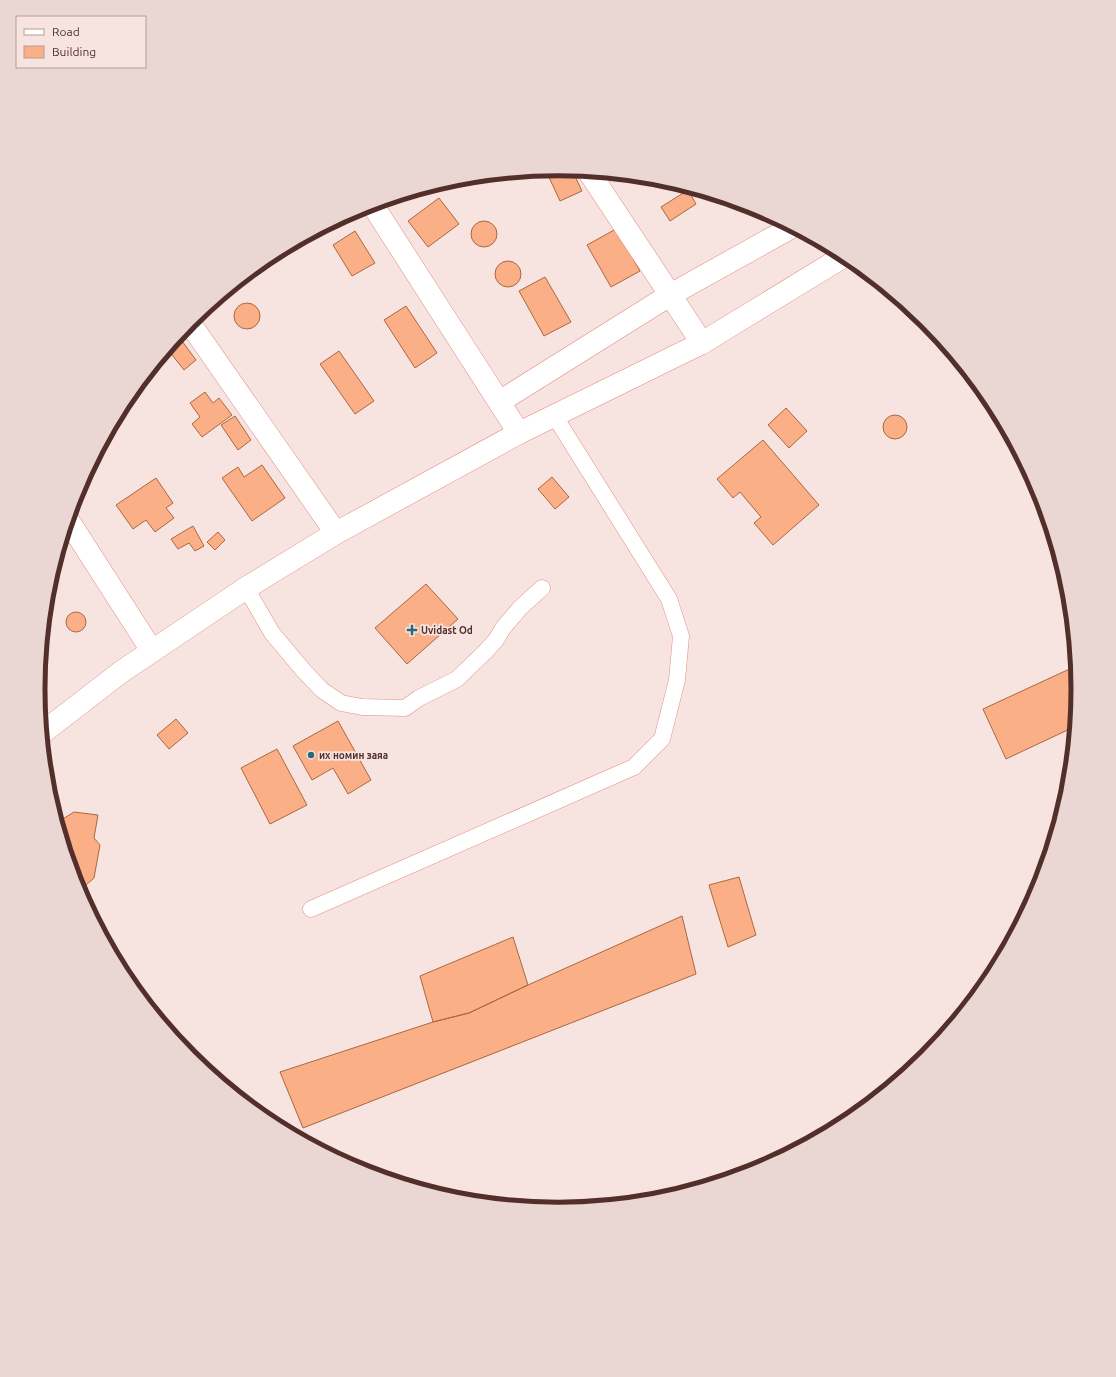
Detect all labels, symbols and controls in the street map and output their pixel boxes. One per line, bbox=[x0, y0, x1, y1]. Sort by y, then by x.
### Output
legend bbox=[16, 16, 146, 68]
text: Road bbox=[52, 25, 80, 38]
text: Building bbox=[52, 45, 96, 58]
marker: Uvidast Od bbox=[406, 624, 418, 636]
place label: Uvidast Od bbox=[421, 625, 473, 636]
marker: их номин заяа bbox=[306, 750, 316, 760]
place label: их номин заяа bbox=[319, 750, 388, 761]

